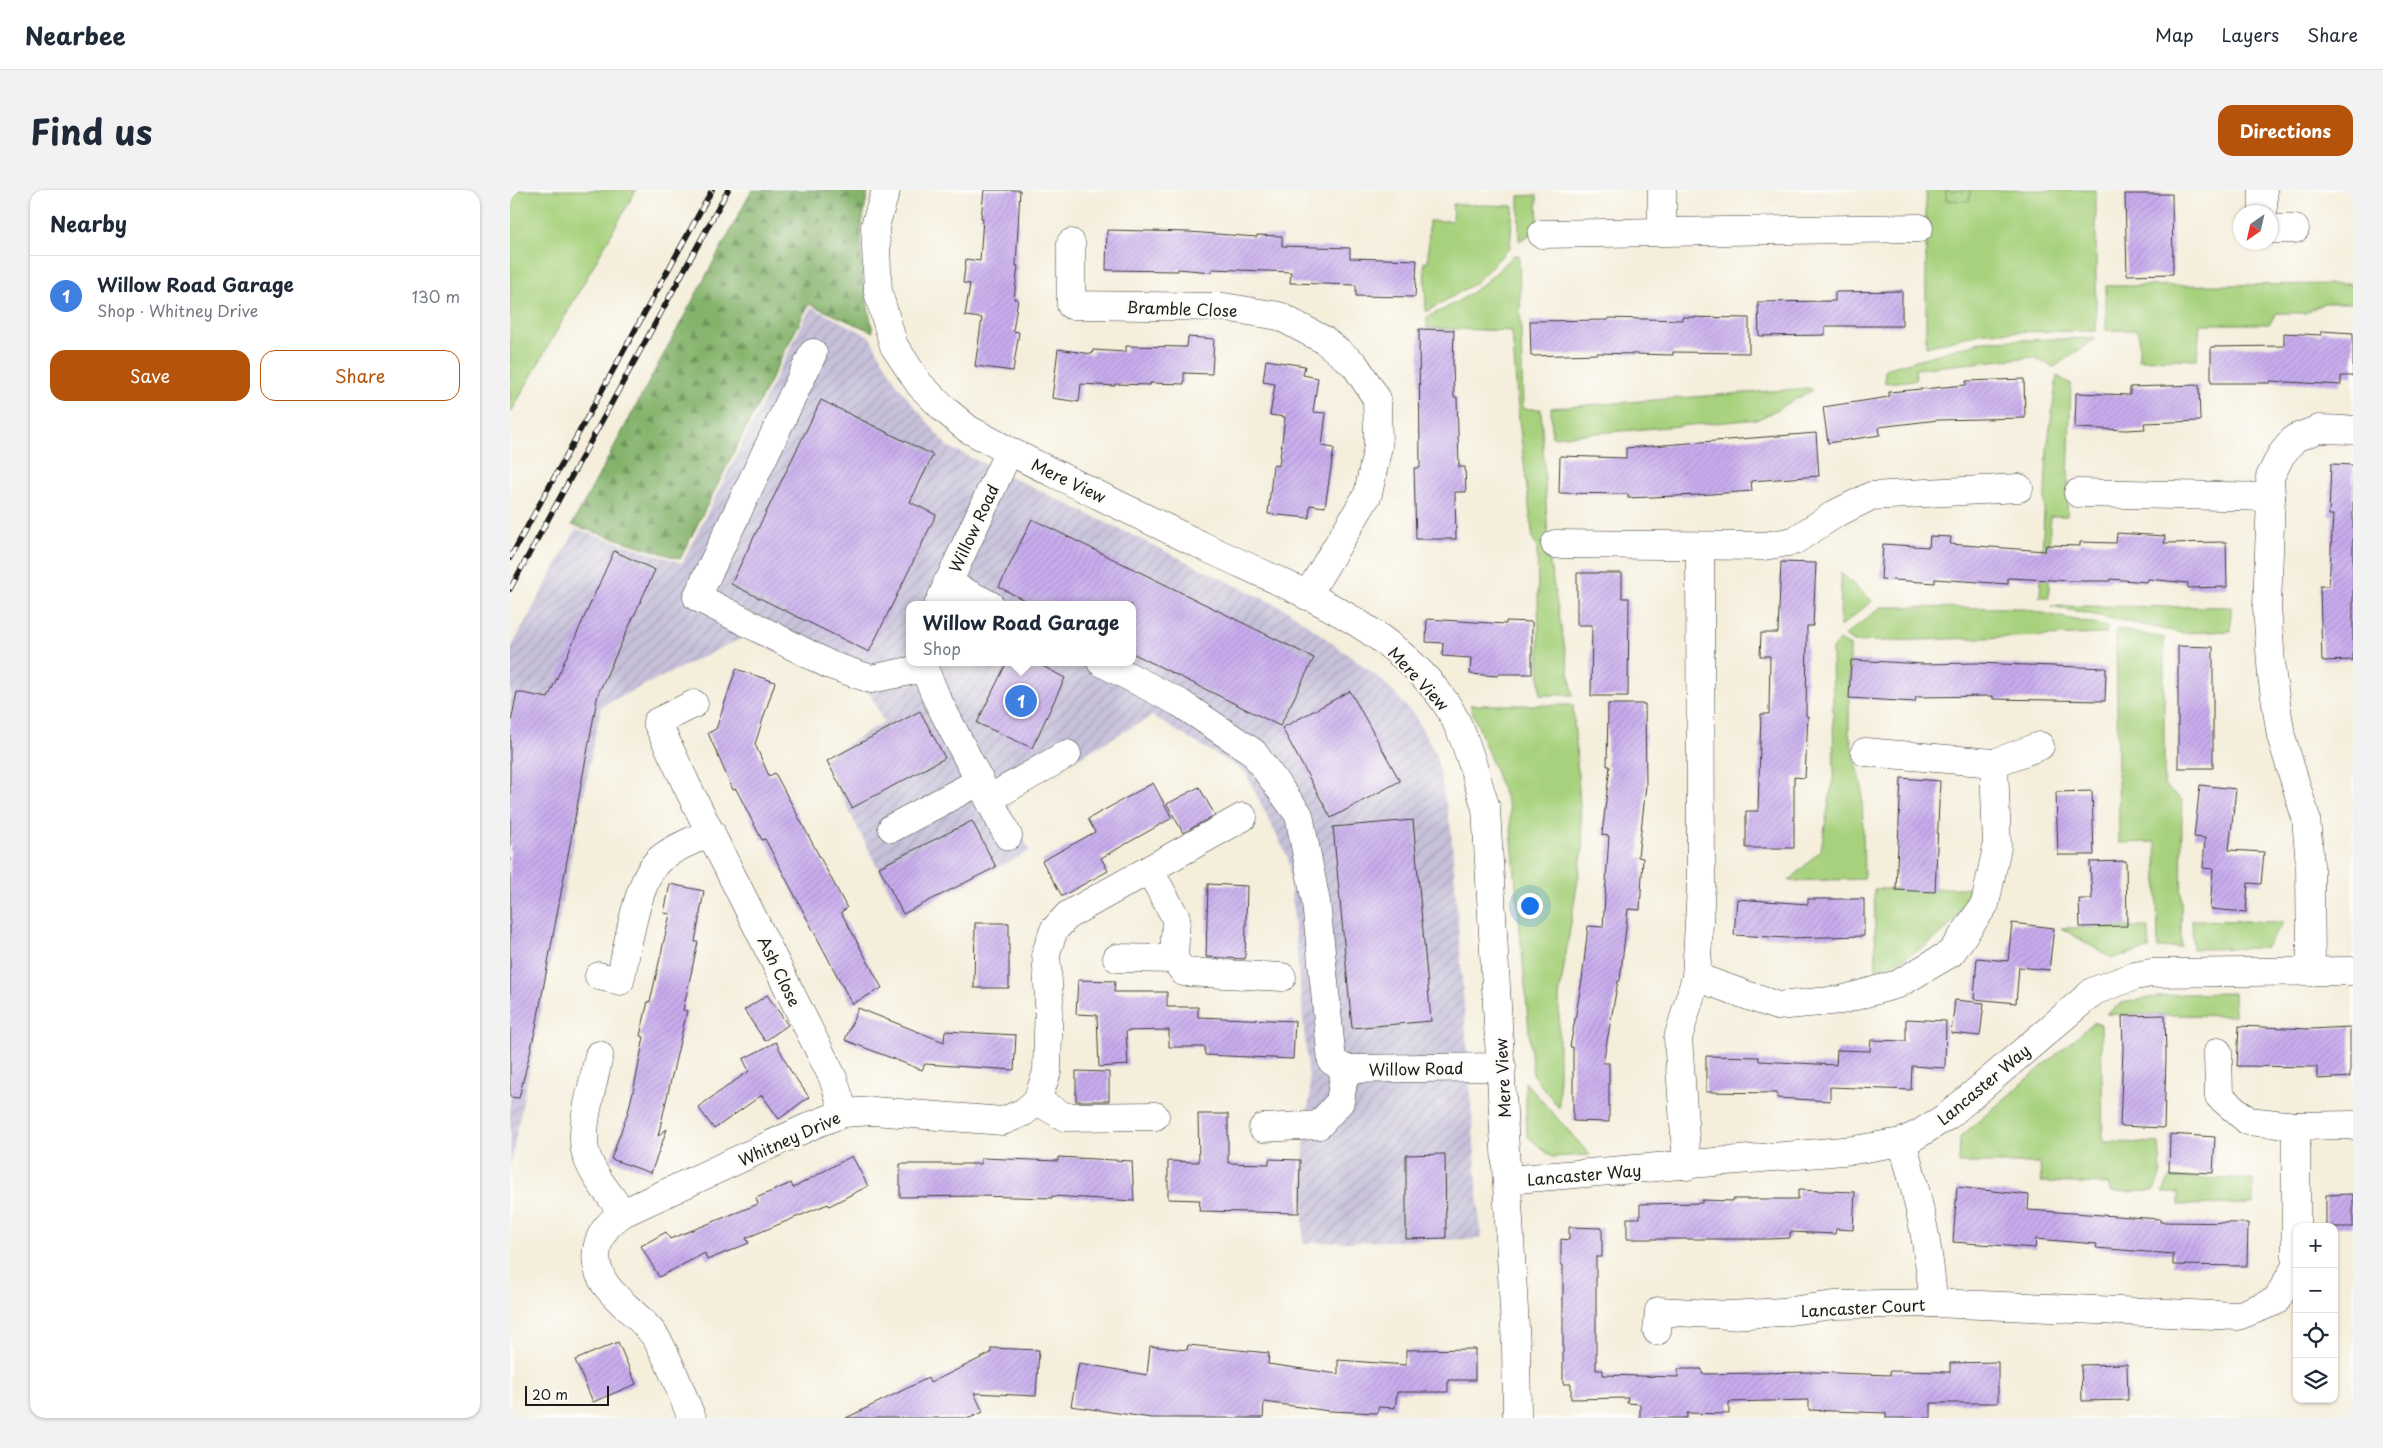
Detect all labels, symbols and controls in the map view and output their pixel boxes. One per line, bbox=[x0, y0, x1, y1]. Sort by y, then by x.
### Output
text: Nearbee bbox=[25, 17, 126, 53]
text: Map bbox=[2155, 21, 2194, 48]
text: Layers bbox=[2222, 21, 2279, 48]
text: Share bbox=[2307, 21, 2358, 48]
text: Find us bbox=[30, 104, 152, 157]
button: Directions bbox=[2218, 105, 2353, 156]
north arrow bbox=[2233, 205, 2278, 250]
text: Nearby bbox=[50, 207, 127, 239]
text: Willow Road Garage bbox=[97, 270, 294, 298]
text: 1 bbox=[62, 284, 70, 308]
text: 130 m bbox=[412, 284, 460, 308]
street label: Bramble Close bbox=[1126, 294, 1238, 322]
text: Shop · Whitney Drive bbox=[97, 298, 258, 322]
button: Save bbox=[50, 350, 250, 401]
button: Share bbox=[260, 350, 460, 401]
street label: Mere View bbox=[1028, 452, 1111, 509]
street label: Willow Road bbox=[942, 480, 1004, 576]
popup bbox=[906, 601, 1136, 666]
text: Willow Road Garage bbox=[923, 608, 1119, 636]
text: Shop bbox=[923, 636, 961, 660]
street label: Mere View bbox=[1383, 641, 1455, 716]
pin: 1 bbox=[1005, 682, 1037, 720]
your location bbox=[1517, 893, 1543, 919]
street label: Ash Close bbox=[753, 932, 807, 1010]
street label: Mere View bbox=[1488, 1037, 1516, 1118]
street label: Lancaster Way bbox=[1931, 1038, 2035, 1130]
street label: Willow Road bbox=[1368, 1055, 1464, 1081]
street label: Whitney Drive bbox=[734, 1105, 844, 1171]
street label: Lancaster Way bbox=[1526, 1157, 1642, 1191]
map controls bbox=[2293, 1223, 2338, 1403]
button: + bbox=[2293, 1223, 2338, 1268]
button: − bbox=[2293, 1268, 2338, 1313]
street label: Lancaster Court bbox=[1800, 1292, 1926, 1322]
button: locate bbox=[2293, 1313, 2338, 1358]
button: layers bbox=[2293, 1358, 2338, 1403]
scale bar bbox=[525, 1383, 609, 1406]
text: 20 m bbox=[532, 1384, 568, 1405]

